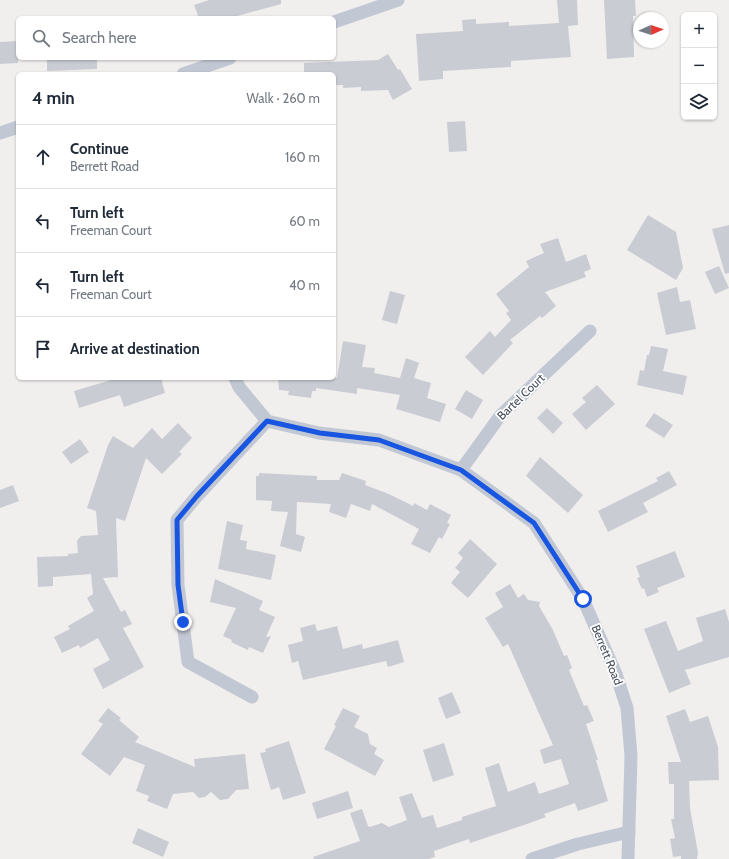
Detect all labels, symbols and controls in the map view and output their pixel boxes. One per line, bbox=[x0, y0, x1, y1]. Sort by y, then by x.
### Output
north arrow bbox=[633, 12, 669, 48]
map controls bbox=[681, 12, 717, 120]
button: + bbox=[681, 12, 717, 48]
search box bbox=[16, 16, 336, 60]
icon: search bbox=[30, 27, 52, 49]
text: Search here bbox=[62, 29, 137, 47]
button: − bbox=[681, 48, 717, 84]
button: layers bbox=[681, 84, 717, 120]
text: 4 min bbox=[32, 88, 75, 108]
text: Walk · 260 m bbox=[247, 90, 320, 106]
text: Continue bbox=[70, 140, 129, 158]
icon: ahead bbox=[32, 146, 54, 168]
text: 160 m bbox=[285, 149, 320, 165]
text: Berrett Road bbox=[70, 158, 139, 174]
text: Turn left bbox=[70, 204, 124, 222]
icon: left bbox=[32, 210, 54, 232]
text: 60 m bbox=[289, 213, 320, 229]
text: Freeman Court bbox=[70, 222, 152, 238]
text: Turn left bbox=[70, 268, 124, 286]
icon: left bbox=[32, 274, 54, 296]
text: 40 m bbox=[289, 277, 320, 293]
text: Freeman Court bbox=[70, 286, 152, 302]
icon: arrive bbox=[32, 338, 54, 360]
text: Arrive at destination bbox=[70, 340, 200, 358]
street label: Bartel Court bbox=[494, 370, 548, 423]
route start bbox=[574, 590, 592, 608]
route end bbox=[174, 613, 192, 631]
street label: Berrett Road bbox=[589, 622, 626, 687]

